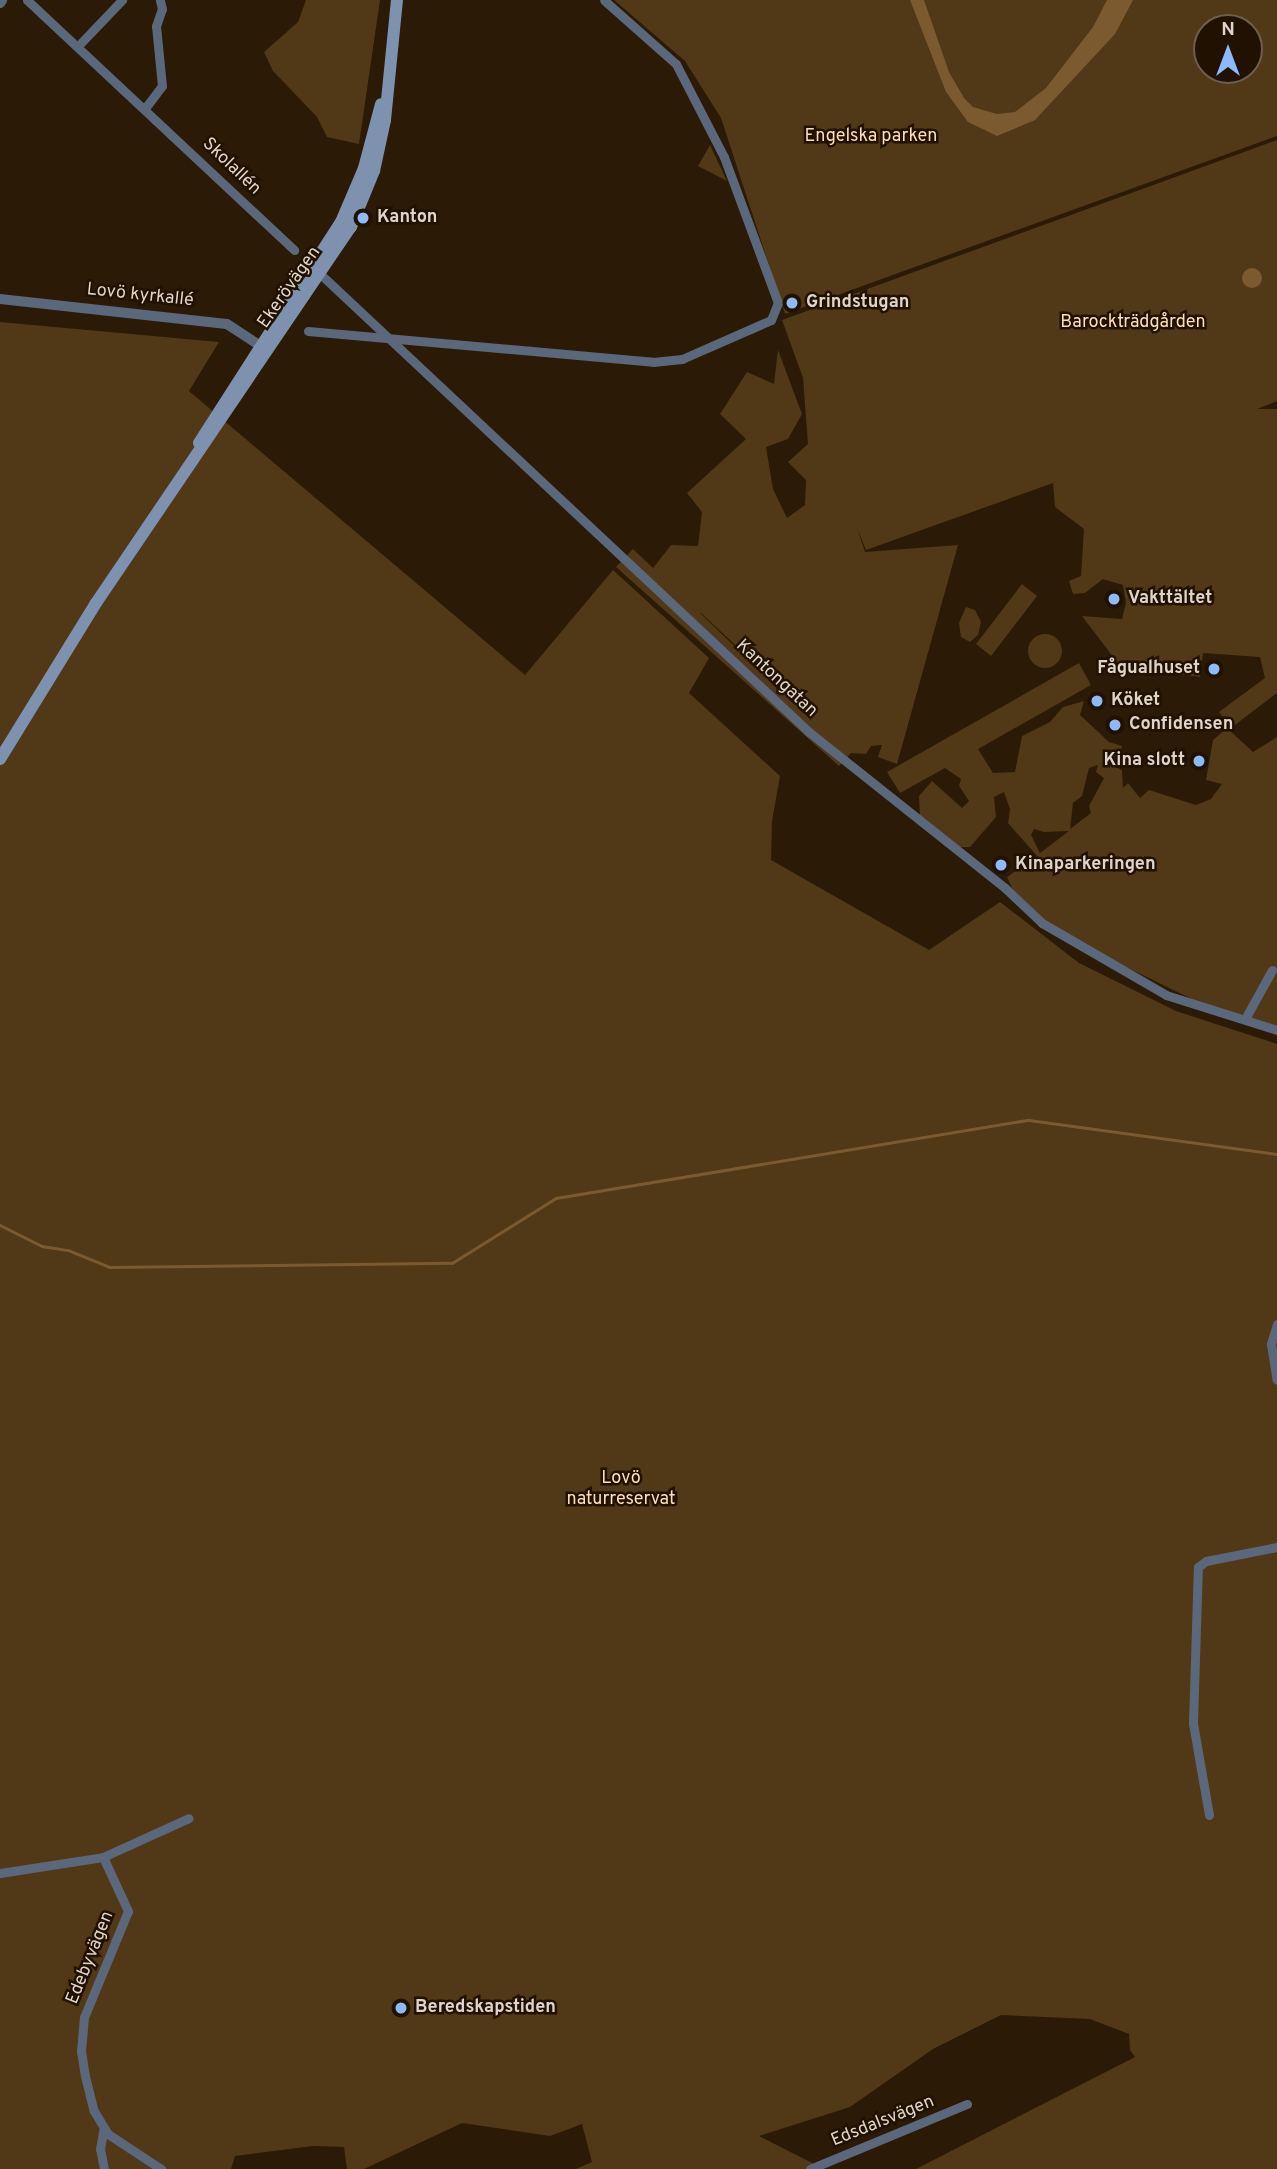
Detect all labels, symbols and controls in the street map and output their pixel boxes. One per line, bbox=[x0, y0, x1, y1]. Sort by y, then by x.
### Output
north arrow bbox=[1193, 14, 1263, 84]
text: N bbox=[1221, 18, 1235, 42]
park label: Engelska parken bbox=[805, 126, 937, 148]
street label: Skolallén bbox=[197, 134, 265, 200]
place label: Kanton bbox=[377, 207, 437, 229]
marker: Kanton bbox=[355, 210, 371, 226]
street label: Ekerövägen bbox=[254, 243, 326, 333]
street label: Lovö kyrkallé bbox=[85, 280, 195, 312]
place label: Grindstugan bbox=[806, 292, 909, 314]
marker: Grindstugan bbox=[784, 295, 800, 311]
park label: Barockträdgården bbox=[1060, 312, 1206, 334]
place label: Vakttältet bbox=[1128, 588, 1212, 610]
marker: Vakttältet bbox=[1106, 591, 1122, 607]
street label: Kantongatan bbox=[731, 636, 821, 722]
place label: Fågualhuset bbox=[1097, 658, 1200, 680]
marker: Fågualhuset bbox=[1206, 661, 1222, 677]
place label: Köket bbox=[1111, 690, 1160, 712]
marker: Köket bbox=[1089, 693, 1105, 709]
place label: Confidensen bbox=[1129, 714, 1233, 736]
marker: Confidensen bbox=[1107, 717, 1123, 733]
place label: Kina slott bbox=[1104, 750, 1185, 772]
marker: Kina slott bbox=[1191, 753, 1207, 769]
place label: Kinaparkeringen bbox=[1015, 854, 1156, 876]
marker: Kinaparkeringen bbox=[993, 857, 1009, 873]
park label: Lovö naturreservat bbox=[566, 1469, 676, 1512]
street label: Edebyvägen bbox=[63, 1908, 119, 2008]
place label: Beredskapstiden bbox=[415, 1997, 556, 2019]
marker: Beredskapstiden bbox=[393, 2000, 409, 2016]
street label: Edsdalsvägen bbox=[828, 2092, 938, 2152]

